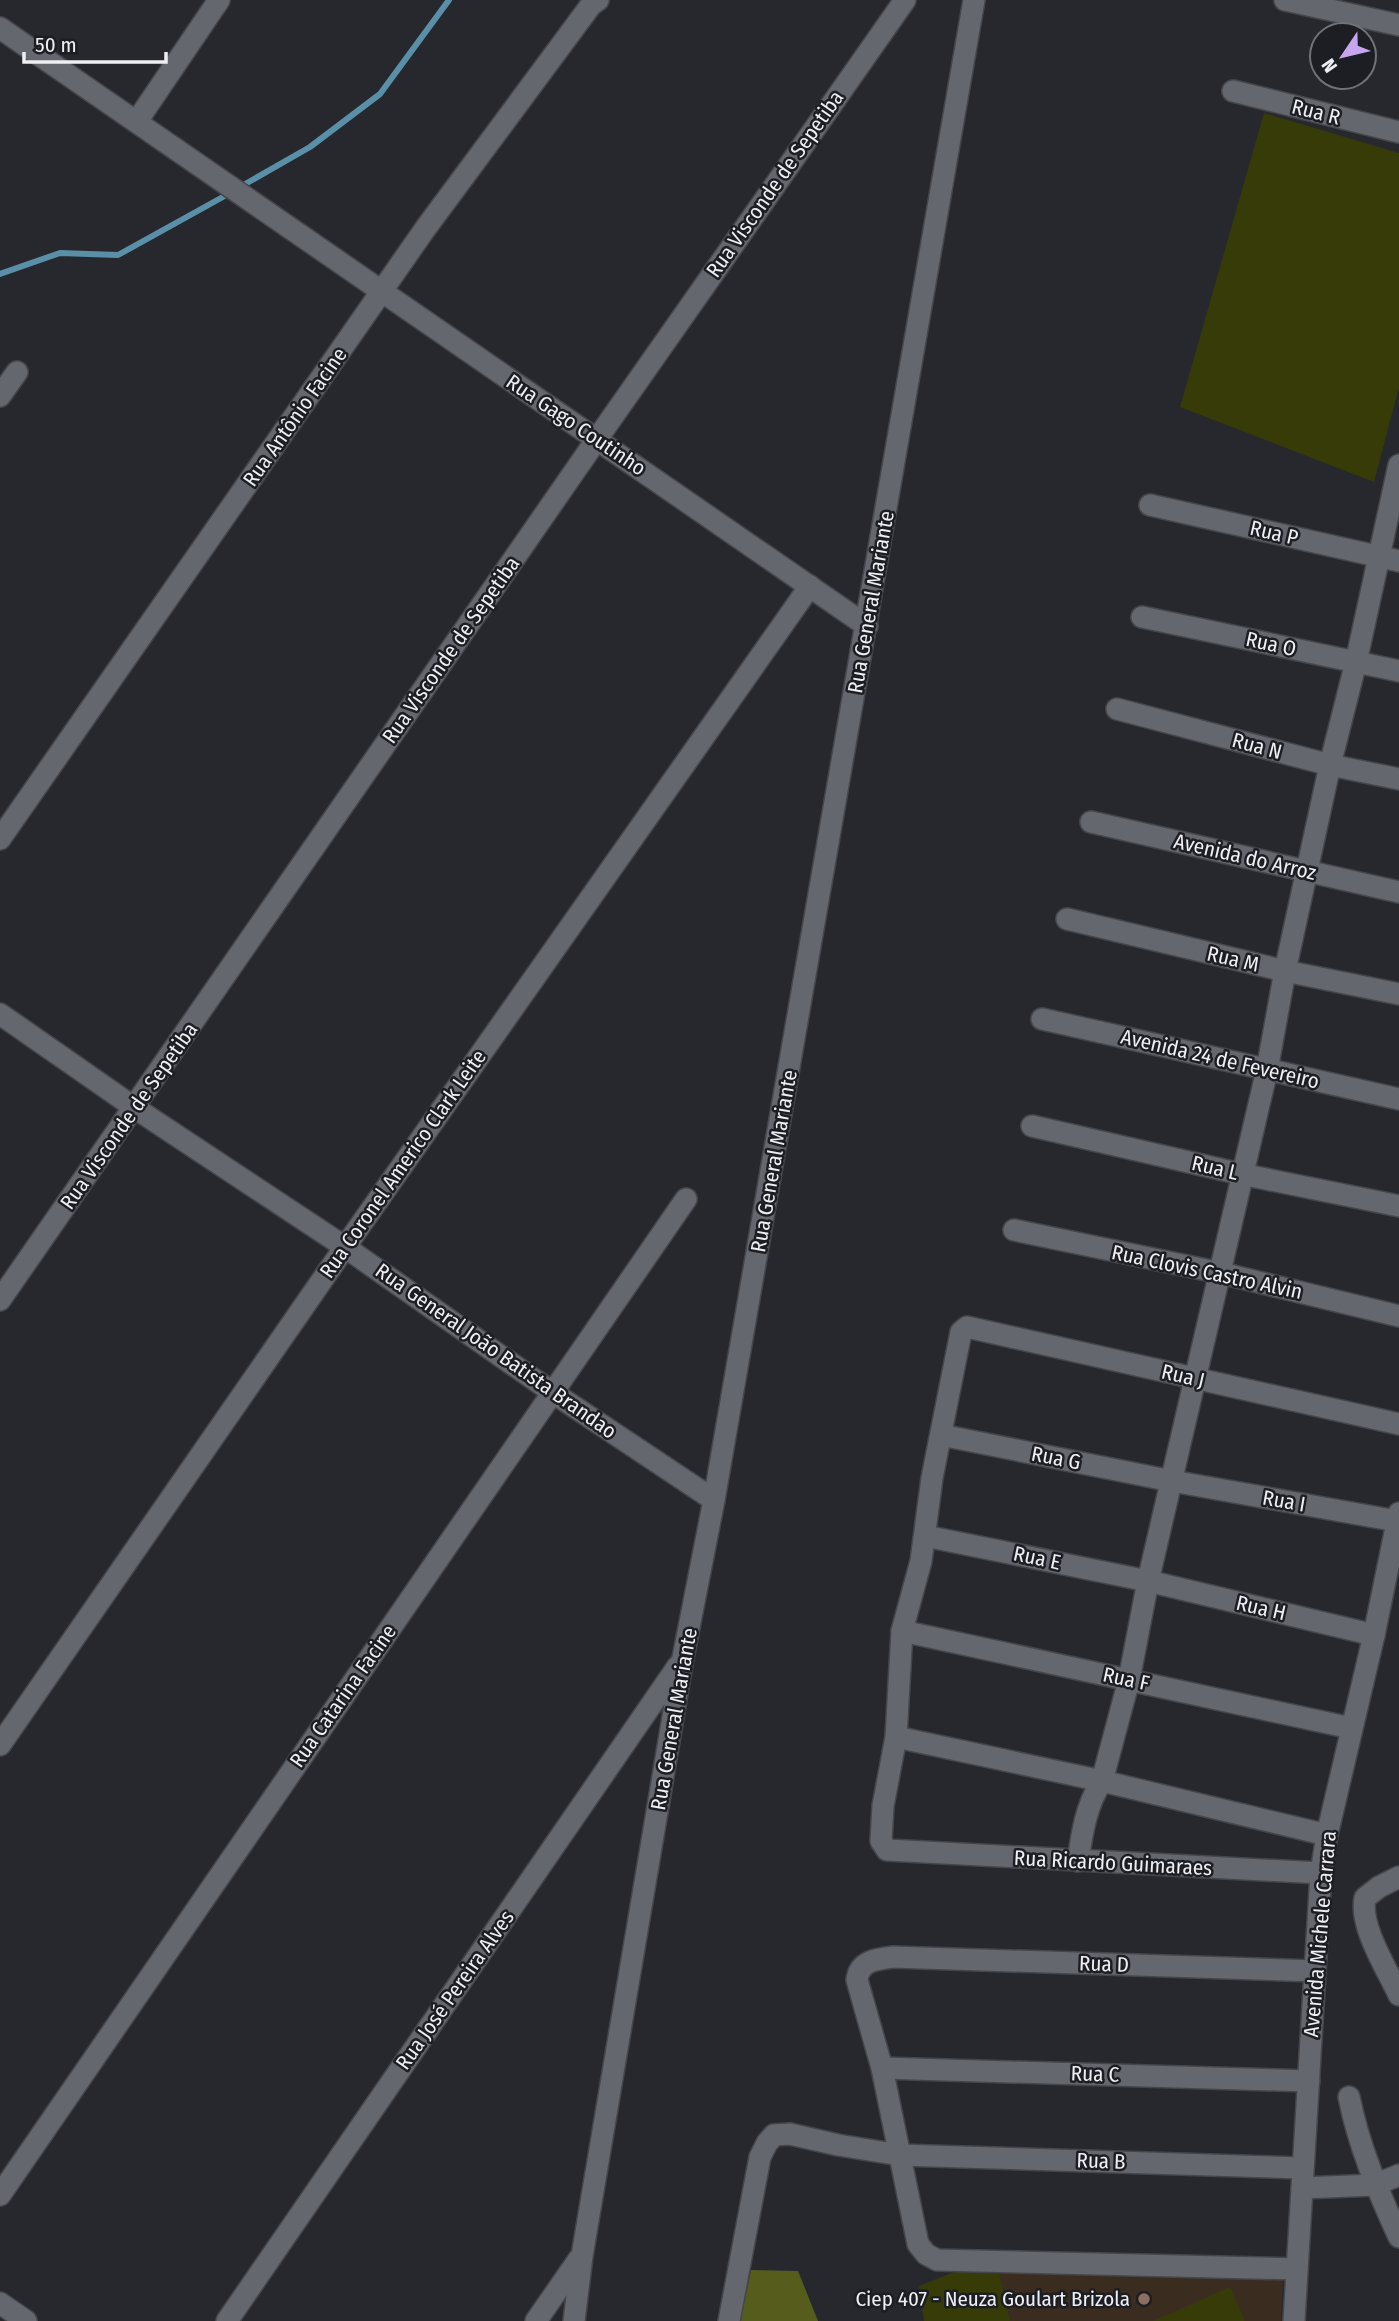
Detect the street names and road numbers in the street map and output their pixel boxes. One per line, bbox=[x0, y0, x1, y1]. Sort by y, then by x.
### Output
street label: Rua Visconde de Sepetiba bbox=[701, 86, 849, 282]
street label: Rua R bbox=[1289, 93, 1343, 131]
street label: Rua Antônio Facine bbox=[237, 343, 353, 491]
street label: Rua Gago Coutinho bbox=[501, 369, 651, 481]
street label: Rua General Mariante bbox=[842, 509, 900, 695]
street label: Rua P bbox=[1247, 515, 1301, 551]
street label: Rua Visconde de Sepetiba bbox=[377, 552, 525, 748]
street label: Rua O bbox=[1243, 626, 1299, 662]
street label: Rua N bbox=[1229, 727, 1285, 765]
street label: Avenida do Arroz bbox=[1171, 828, 1319, 886]
street label: Rua M bbox=[1204, 940, 1262, 978]
street label: Rua Visconde de Sepetiba bbox=[55, 1018, 203, 1214]
street label: Avenida 24 de Fevereiro bbox=[1118, 1024, 1322, 1094]
street label: Rua Coronel Americo Clark Leite bbox=[314, 1045, 492, 1283]
street label: Rua General Mariante bbox=[745, 1068, 803, 1254]
street label: Rua L bbox=[1189, 1150, 1241, 1186]
street label: Rua Clovis Castro Alvin bbox=[1109, 1239, 1305, 1305]
street label: Rua General João Batista Brandao bbox=[370, 1258, 622, 1444]
street label: Rua J bbox=[1159, 1358, 1207, 1394]
street label: Rua G bbox=[1029, 1440, 1083, 1476]
street label: Rua I bbox=[1260, 1484, 1308, 1518]
street label: Rua E bbox=[1011, 1540, 1063, 1576]
street label: Rua H bbox=[1234, 1590, 1288, 1626]
street label: Rua Catarina Facine bbox=[284, 1620, 402, 1772]
street label: Rua General Mariante bbox=[645, 1626, 703, 1812]
street label: Rua F bbox=[1100, 1661, 1152, 1697]
street label: Avenida Michele Carrara bbox=[1298, 1830, 1342, 2038]
street label: Rua Ricardo Guimaraes bbox=[1013, 1845, 1213, 1881]
street label: Rua José Pereira Alves bbox=[390, 1905, 520, 2075]
street label: Rua D bbox=[1079, 1950, 1129, 1978]
street label: Rua C bbox=[1070, 2060, 1120, 2088]
street label: Rua B bbox=[1076, 2147, 1126, 2175]

